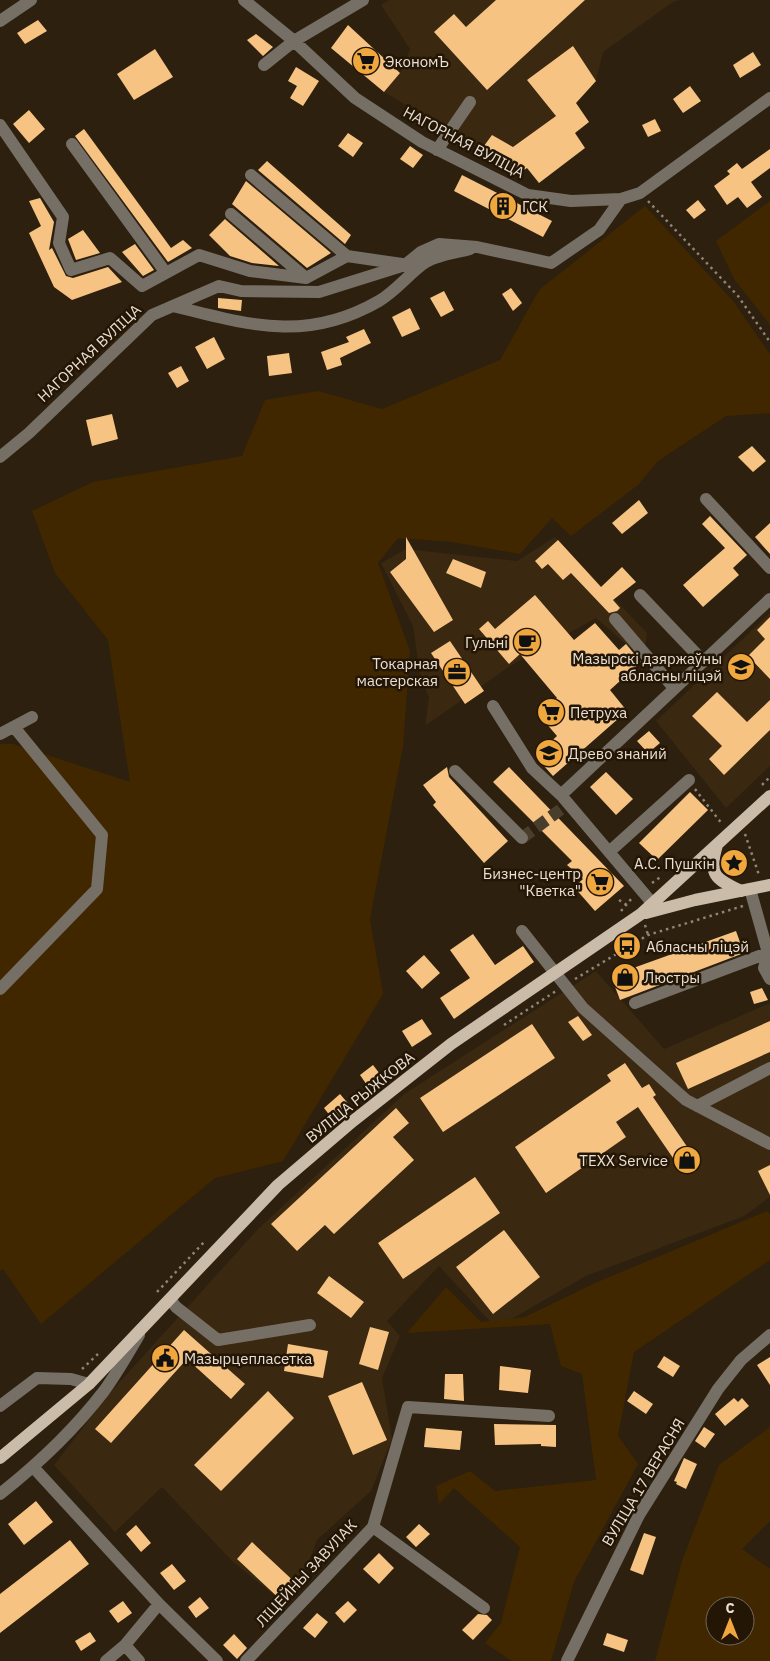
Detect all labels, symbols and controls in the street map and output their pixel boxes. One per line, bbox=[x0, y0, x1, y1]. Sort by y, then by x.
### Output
supermarket icon: ЭкономЪ bbox=[351, 46, 381, 76]
place label: ЭкономЪ bbox=[385, 52, 449, 71]
street label: НАГОРНАЯ ВУЛІЦА bbox=[400, 102, 528, 182]
building icon: ГСК bbox=[488, 191, 518, 221]
place label: ГСК bbox=[522, 197, 548, 216]
street label: НАГОРНАЯ ВУЛІЦА bbox=[33, 300, 145, 406]
cafe icon: Гульнi bbox=[512, 627, 542, 657]
place label: Гульнi bbox=[465, 633, 508, 652]
place label: Мазырскі дзяржаўны абласны ліцэй bbox=[572, 649, 722, 685]
school or university icon: Мазырскі дзяржаўны абласны ліцэй bbox=[726, 652, 756, 682]
place label: Токарная мастерская bbox=[356, 654, 438, 690]
office icon: Токарная мастерская bbox=[442, 657, 472, 687]
supermarket icon: Петруха bbox=[536, 697, 566, 727]
place label: Петруха bbox=[570, 703, 627, 722]
school or university icon: Древо знаний bbox=[534, 738, 564, 768]
place label: Древо знаний bbox=[568, 744, 667, 763]
place icon: А.С. Пушкін bbox=[719, 848, 749, 878]
place label: А.С. Пушкін bbox=[634, 854, 715, 873]
place label: Бизнес-центр "Кветка" bbox=[483, 864, 581, 900]
supermarket icon: Бизнес-центр "Кветка" bbox=[585, 867, 615, 897]
bus stop icon: Абласны ліцэй bbox=[612, 931, 642, 961]
place label: Абласны ліцэй bbox=[646, 937, 749, 956]
shop icon: Люстры bbox=[610, 962, 640, 992]
place label: Люстры bbox=[644, 968, 700, 987]
street label: ВУЛІЦА РЫЖКОВА bbox=[302, 1047, 418, 1147]
shop icon: TEXX Service bbox=[672, 1145, 702, 1175]
place label: TEXX Service bbox=[579, 1151, 668, 1170]
public building icon: Мазырцепласетка bbox=[150, 1343, 180, 1373]
place label: Мазырцепласетка bbox=[184, 1349, 312, 1368]
street label: ВУЛІЦА 17 ВЕРАСНЯ bbox=[597, 1415, 689, 1549]
street label: ЛІЦЕЙНЫ ЗАВУЛАК bbox=[251, 1515, 361, 1631]
north arrow bbox=[705, 1596, 755, 1646]
text: С bbox=[725, 1599, 735, 1617]

